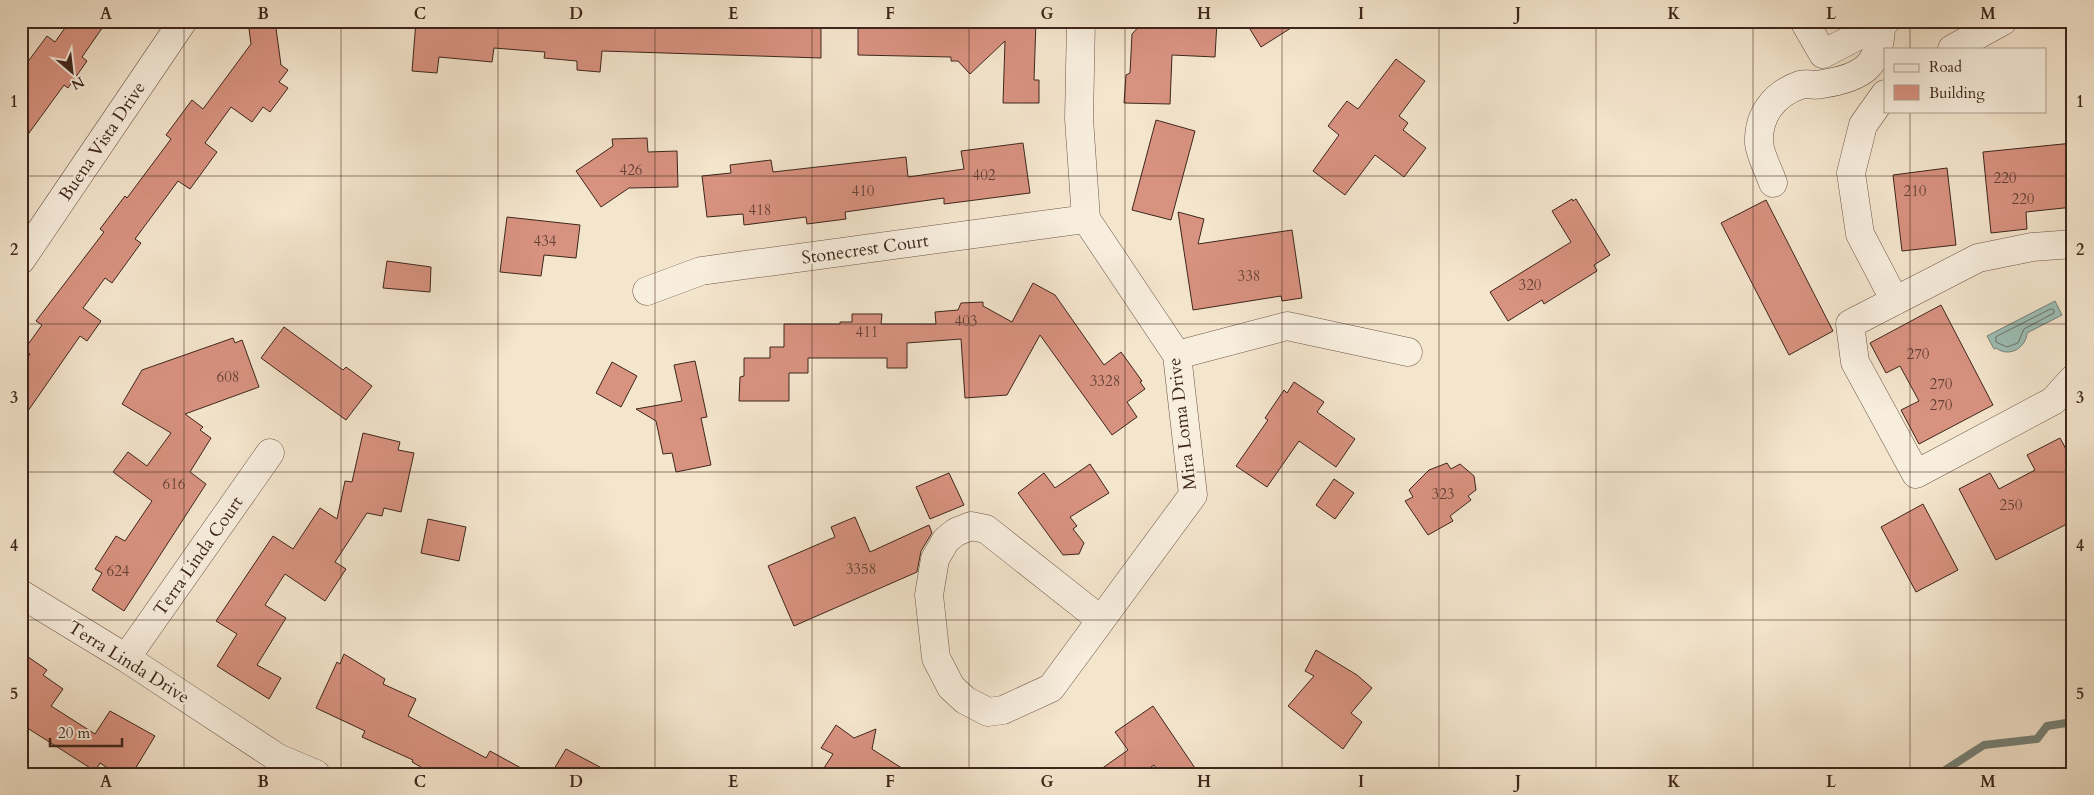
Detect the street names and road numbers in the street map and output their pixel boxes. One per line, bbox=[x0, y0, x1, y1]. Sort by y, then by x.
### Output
street label: Buena Vista Drive bbox=[53, 77, 152, 206]
street label: Stonecrest Court bbox=[800, 228, 930, 271]
street label: Mira Loma Drive bbox=[1162, 356, 1203, 492]
street label: Terra Linda Court bbox=[148, 491, 249, 621]
street label: Terra Linda Drive bbox=[63, 615, 194, 710]

